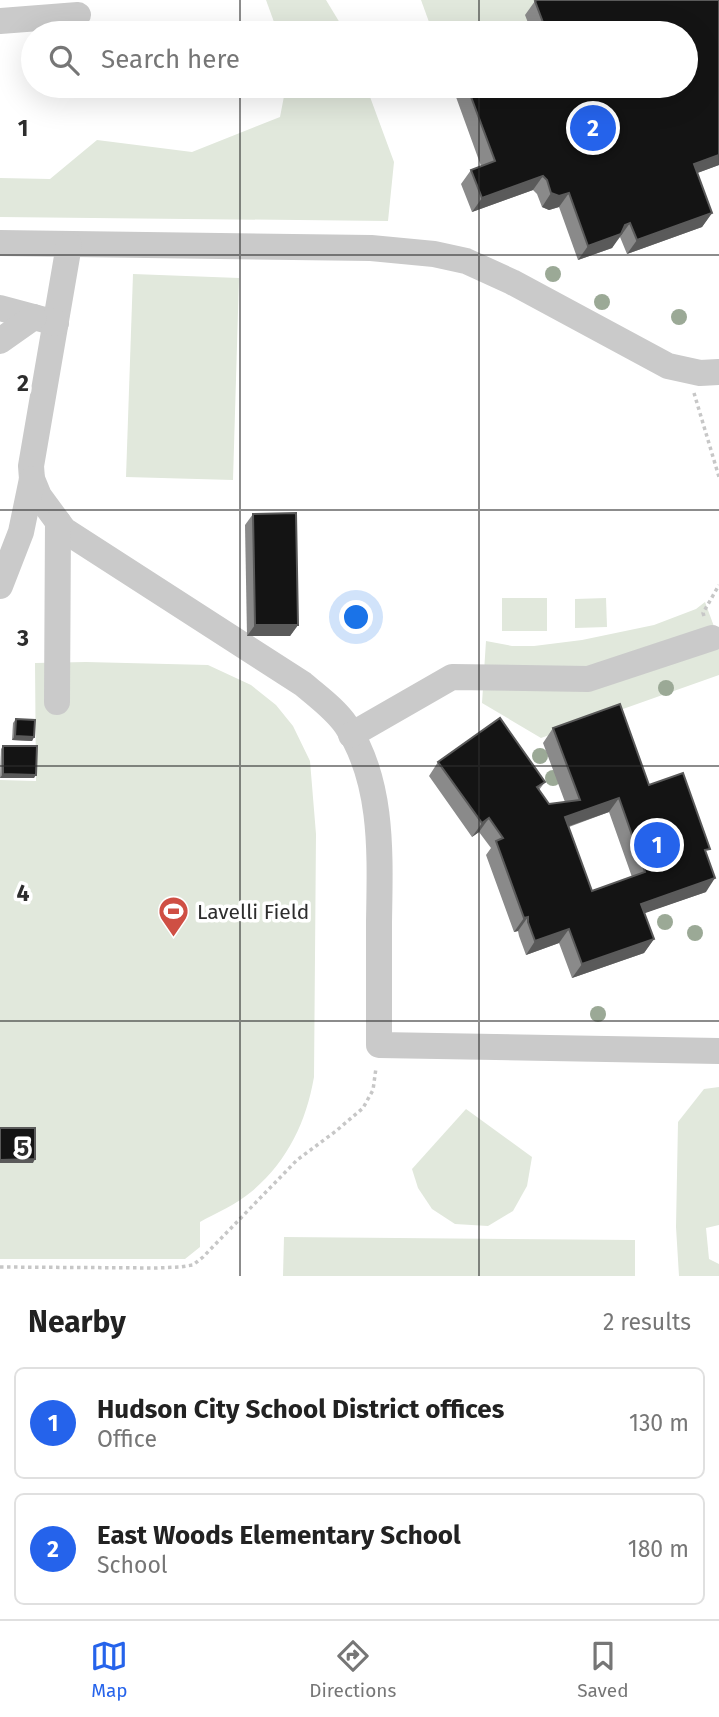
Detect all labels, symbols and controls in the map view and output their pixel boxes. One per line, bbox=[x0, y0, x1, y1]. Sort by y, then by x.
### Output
search box bbox=[21, 21, 698, 98]
icon: search bbox=[45, 41, 83, 79]
text: Search here bbox=[101, 44, 240, 75]
pin: 2 bbox=[570, 102, 616, 154]
text: 1 bbox=[18, 114, 28, 142]
text: 2 bbox=[17, 369, 29, 397]
your location bbox=[339, 600, 373, 634]
text: 3 bbox=[16, 624, 29, 652]
pin: 1 bbox=[634, 819, 680, 871]
text: 4 bbox=[17, 879, 30, 907]
sports icon: Lavelli Field bbox=[157, 895, 191, 939]
place label: Lavelli Field bbox=[197, 899, 309, 925]
text: 5 bbox=[17, 1134, 29, 1162]
text: Nearby bbox=[28, 1304, 126, 1340]
text: 2 results bbox=[603, 1308, 691, 1336]
text: Hudson City School District offices bbox=[97, 1394, 504, 1425]
text: 1 bbox=[48, 1409, 58, 1437]
text: 130 m bbox=[629, 1409, 689, 1437]
text: Office bbox=[97, 1425, 157, 1453]
text: East Woods Elementary School bbox=[97, 1520, 461, 1551]
text: 2 bbox=[47, 1535, 59, 1563]
text: 180 m bbox=[628, 1535, 689, 1563]
text: School bbox=[97, 1551, 168, 1579]
tab: Map bbox=[90, 1637, 128, 1702]
tab: Directions bbox=[309, 1637, 396, 1702]
tab: Saved bbox=[577, 1637, 629, 1702]

